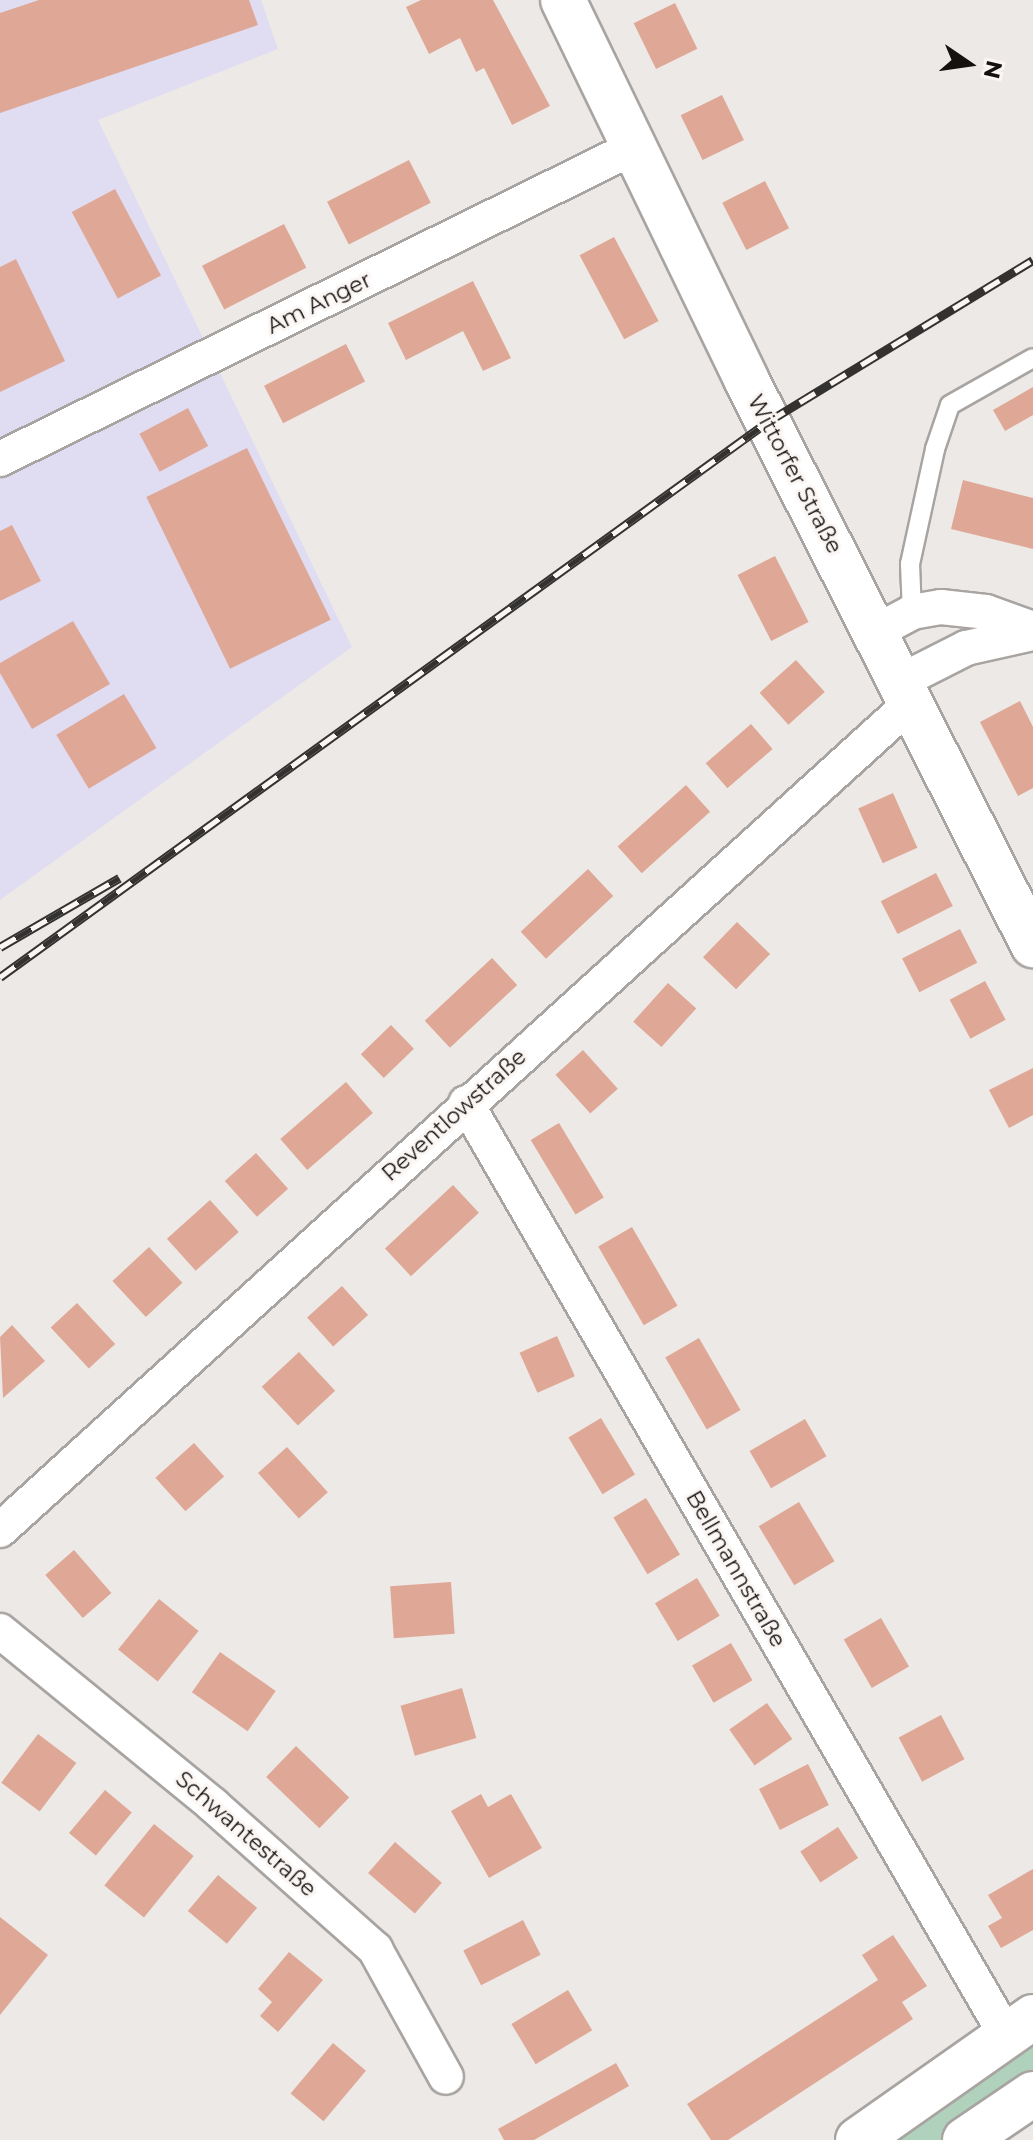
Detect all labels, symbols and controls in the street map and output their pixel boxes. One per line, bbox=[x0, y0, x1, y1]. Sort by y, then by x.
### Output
north arrow bbox=[929, 24, 1009, 104]
text: N bbox=[978, 58, 1008, 81]
street label: Am Anger bbox=[263, 266, 375, 340]
street label: Wittorfer Straße bbox=[742, 390, 848, 558]
street label: Reventlowstraße bbox=[376, 1043, 532, 1187]
street label: Bellmannstraße bbox=[680, 1486, 792, 1652]
street label: Schwantestraße bbox=[170, 1766, 322, 1902]

